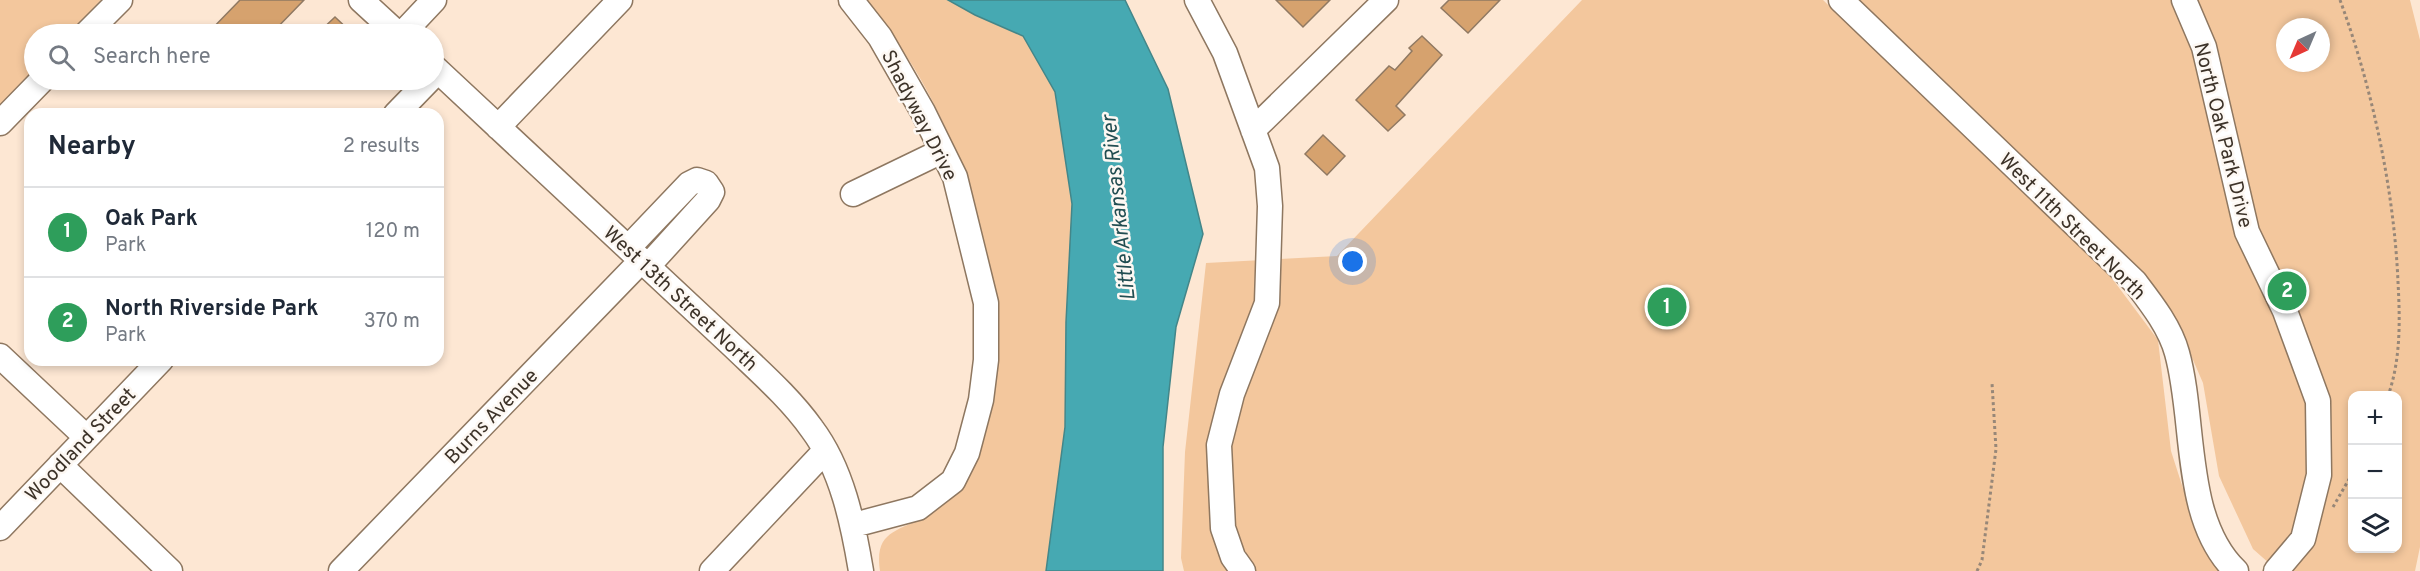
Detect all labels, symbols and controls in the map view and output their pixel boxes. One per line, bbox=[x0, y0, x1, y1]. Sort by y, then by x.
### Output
north arrow bbox=[2276, 18, 2330, 72]
search box bbox=[24, 24, 444, 90]
street label: North Oak Park Drive bbox=[2186, 40, 2258, 231]
icon: search bbox=[45, 41, 78, 74]
text: Search here bbox=[93, 44, 211, 71]
street label: Shadyway Drive bbox=[874, 46, 962, 186]
water label: Little Arkansas River bbox=[1096, 112, 1143, 302]
text: Nearby bbox=[48, 131, 136, 164]
text: 2 results bbox=[343, 134, 420, 160]
street label: West 11th Street North bbox=[1992, 148, 2151, 307]
text: Oak Park bbox=[105, 206, 198, 233]
text: 1 bbox=[64, 219, 72, 245]
text: 120 m bbox=[366, 219, 420, 245]
street label: West 13th Street North bbox=[597, 221, 762, 378]
text: Park bbox=[105, 233, 146, 259]
your location bbox=[1338, 247, 1367, 276]
pin: 2 bbox=[2268, 268, 2306, 314]
pin: 1 bbox=[1648, 284, 1686, 330]
text: North Riverside Park bbox=[105, 296, 319, 323]
text: 2 bbox=[61, 309, 74, 335]
text: 370 m bbox=[364, 309, 420, 335]
text: Park bbox=[105, 323, 146, 349]
street label: Burns Avenue bbox=[440, 364, 545, 471]
street label: Woodland Street bbox=[20, 383, 143, 508]
map controls bbox=[2348, 391, 2402, 553]
button: + bbox=[2348, 391, 2402, 445]
button: − bbox=[2348, 445, 2402, 499]
button: layers bbox=[2348, 499, 2402, 553]

